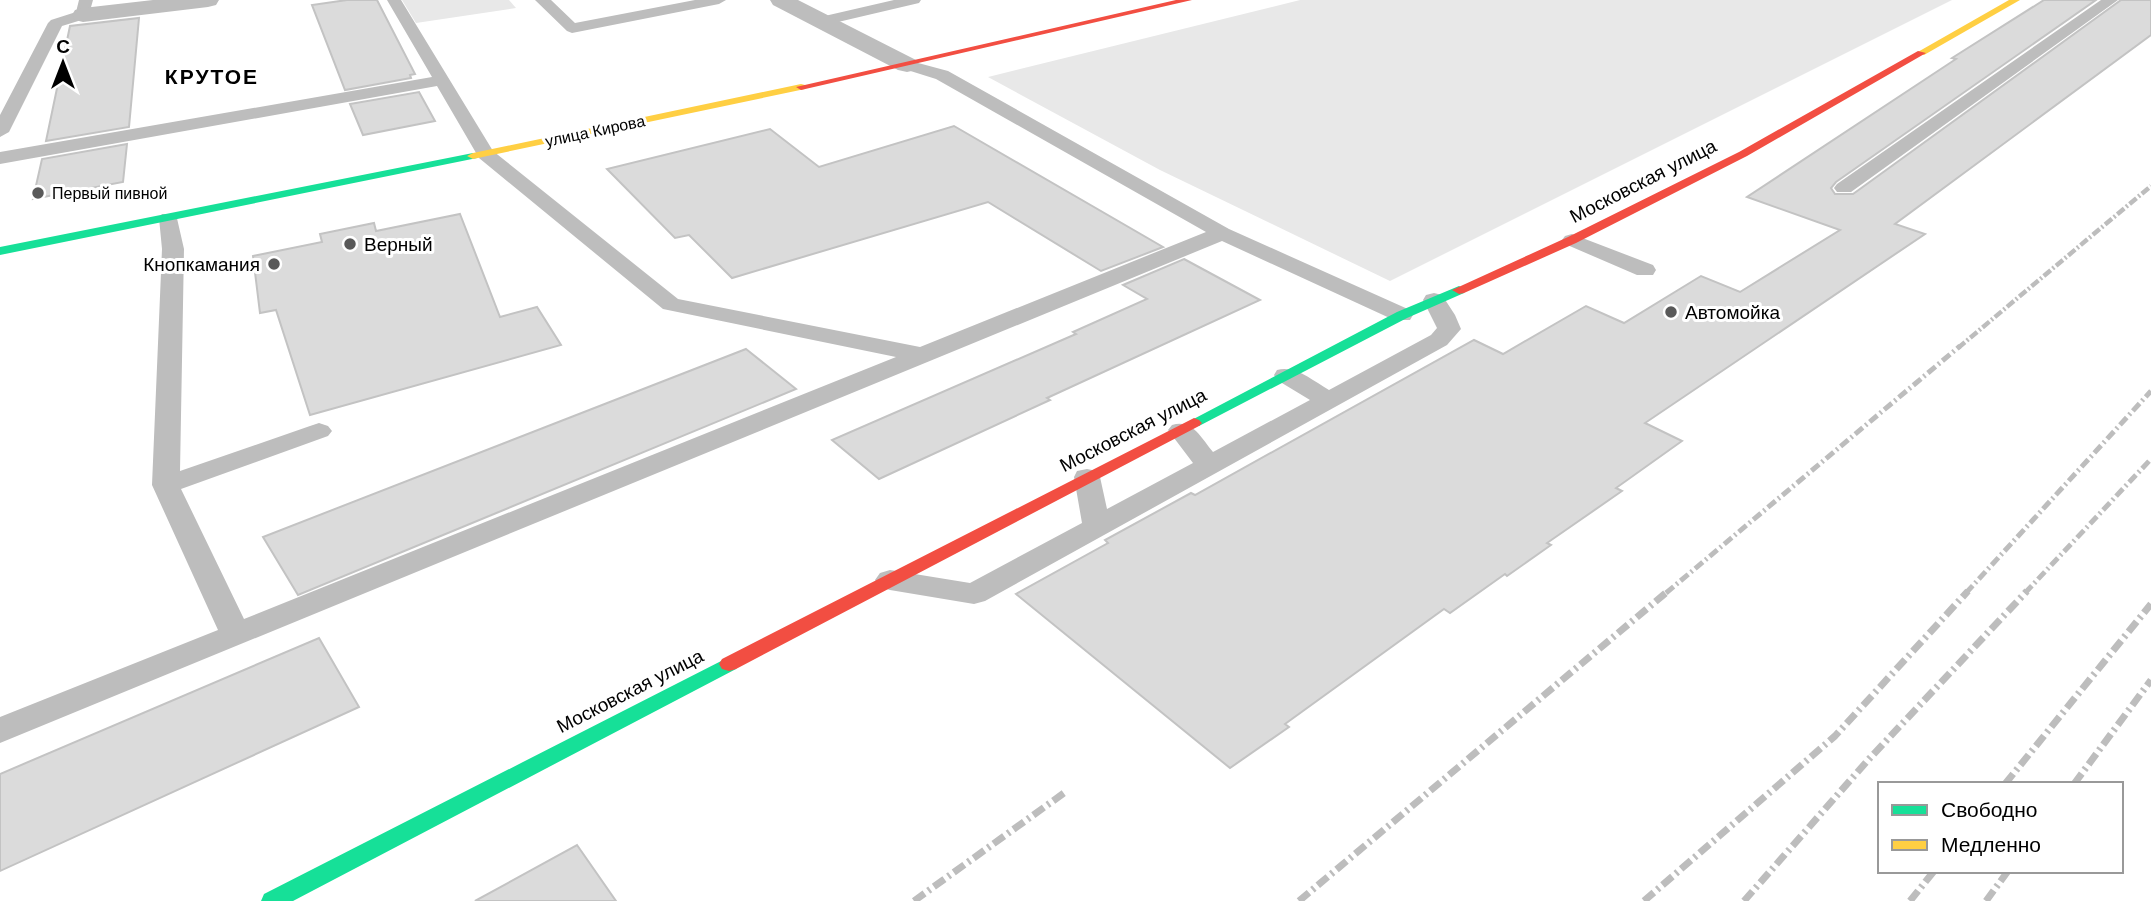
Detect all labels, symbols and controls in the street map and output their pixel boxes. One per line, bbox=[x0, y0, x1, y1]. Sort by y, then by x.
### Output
north arrow bbox=[28, 28, 98, 98]
text: С bbox=[56, 36, 70, 57]
district label: КРУТОЕ bbox=[165, 65, 259, 88]
street label: улица Кирова bbox=[543, 112, 647, 150]
street label: Московская улица bbox=[1566, 135, 1720, 227]
marker: Первый пивной bbox=[30, 185, 46, 201]
place label: Первый пивной bbox=[52, 185, 167, 202]
place label: Верный bbox=[364, 234, 433, 255]
marker: Верный bbox=[342, 236, 358, 252]
place label: Кнопкамания bbox=[143, 254, 260, 275]
marker: Кнопкамания bbox=[266, 256, 282, 272]
place label: Автомойка bbox=[1685, 302, 1780, 323]
marker: Автомойка bbox=[1663, 304, 1679, 320]
street label: Московская улица bbox=[1056, 384, 1210, 476]
street label: Московская улица bbox=[553, 645, 707, 737]
legend bbox=[1878, 782, 2123, 873]
text: Свободно bbox=[1941, 798, 2038, 821]
text: Медленно bbox=[1941, 833, 2041, 856]

